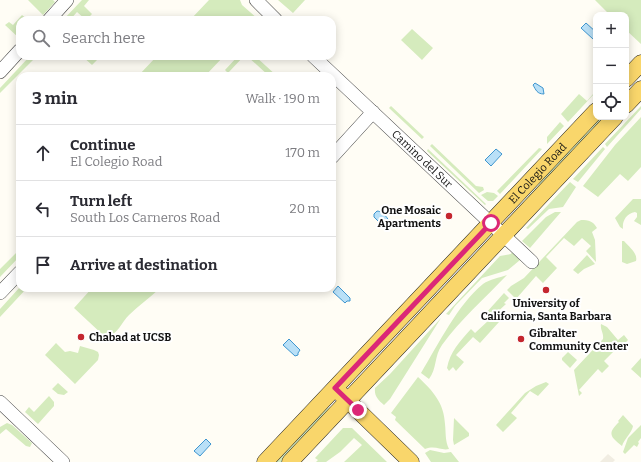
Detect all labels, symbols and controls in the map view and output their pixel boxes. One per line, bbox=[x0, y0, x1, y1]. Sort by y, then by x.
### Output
map controls bbox=[593, 12, 629, 120]
button: + bbox=[593, 12, 629, 48]
search box bbox=[16, 16, 336, 60]
icon: search bbox=[30, 27, 52, 49]
text: Search here bbox=[62, 29, 145, 47]
button: − bbox=[593, 48, 629, 84]
button: locate bbox=[593, 84, 629, 120]
text: 3 min bbox=[32, 88, 77, 109]
text: Walk · 190 m bbox=[245, 91, 320, 106]
street label: Camino del Sur bbox=[389, 127, 455, 190]
text: Continue bbox=[70, 136, 136, 154]
street label: El Colegio Road bbox=[506, 140, 569, 206]
icon: ahead bbox=[32, 142, 54, 164]
text: 170 m bbox=[285, 145, 320, 160]
text: El Colegio Road bbox=[70, 154, 162, 169]
text: Turn left bbox=[70, 192, 132, 210]
icon: left bbox=[32, 198, 54, 220]
text: 20 m bbox=[290, 201, 320, 216]
place label: One Mosaic Apartments bbox=[378, 204, 442, 230]
text: South Los Carneros Road bbox=[70, 210, 220, 225]
marker: One Mosaic Apartments bbox=[444, 211, 454, 221]
route start bbox=[482, 214, 500, 232]
icon: arrive bbox=[32, 254, 54, 276]
text: Arrive at destination bbox=[70, 256, 217, 274]
marker: University of California, Santa Barbara bbox=[541, 285, 551, 295]
place label: University of California, Santa Barbara bbox=[481, 297, 612, 323]
place label: Gibralter Community Center bbox=[529, 327, 629, 353]
place label: Chabad at UCSB bbox=[89, 331, 171, 344]
marker: Chabad at UCSB bbox=[76, 332, 86, 342]
marker: Gibralter Community Center bbox=[516, 334, 526, 344]
route end bbox=[349, 401, 367, 419]

